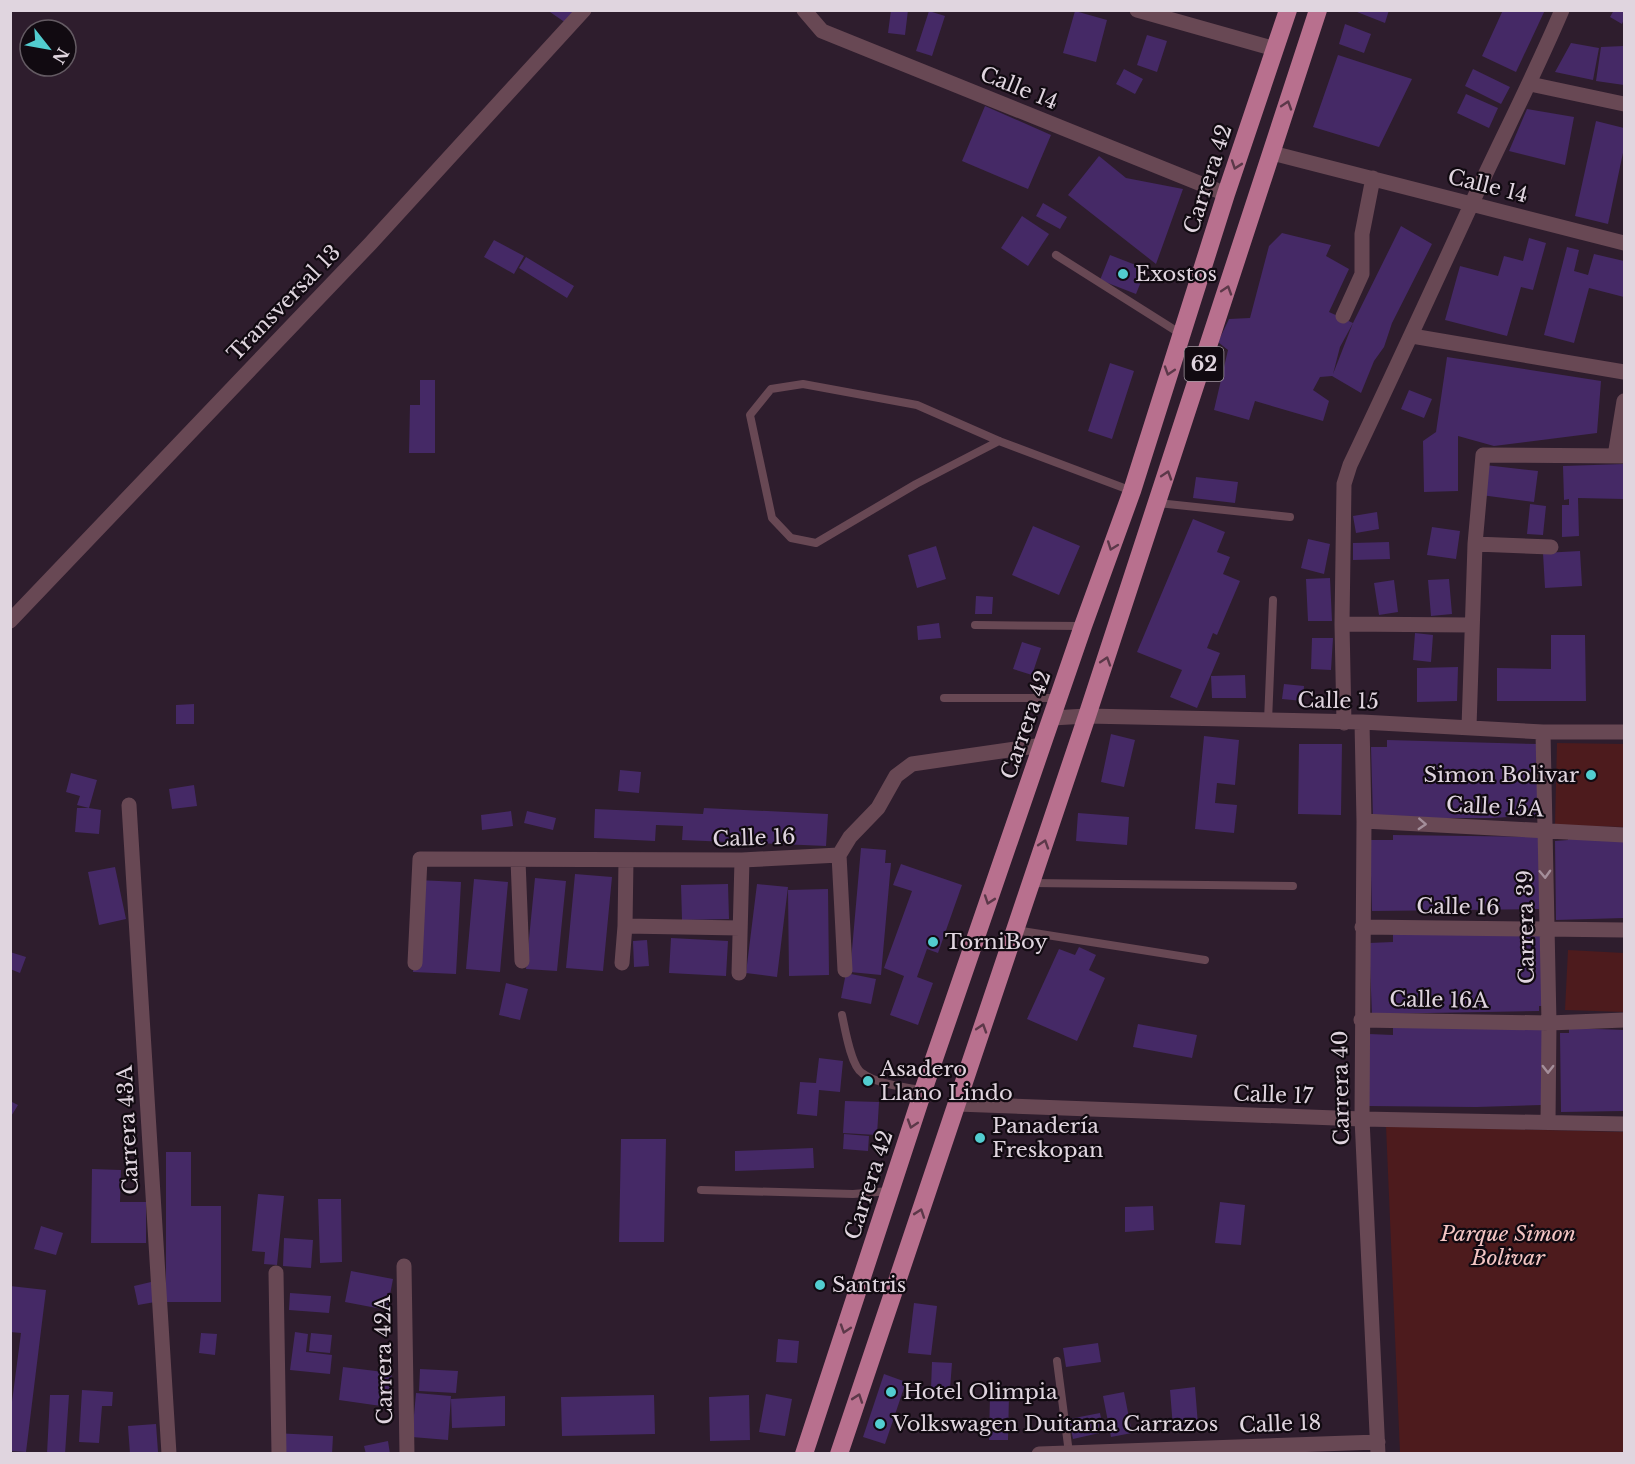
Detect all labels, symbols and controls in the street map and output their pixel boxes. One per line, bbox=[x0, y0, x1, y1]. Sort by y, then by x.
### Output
north arrow bbox=[18, 18, 78, 78]
text: N bbox=[48, 44, 73, 67]
street label: Calle 14 bbox=[976, 61, 1062, 115]
one-way arrow bbox=[1280, 100, 1292, 111]
street label: Carrera 42 bbox=[1178, 121, 1238, 237]
one-way arrow bbox=[1230, 159, 1243, 170]
street label: Calle 14 bbox=[1445, 163, 1531, 209]
street label: Transversal 13 bbox=[222, 239, 346, 367]
place label: Exostos bbox=[1135, 261, 1217, 287]
marker: Exostos bbox=[1116, 267, 1130, 281]
one-way arrow bbox=[1220, 285, 1233, 296]
road number: 62 bbox=[1184, 347, 1224, 381]
one-way arrow bbox=[1164, 365, 1176, 376]
one-way arrow bbox=[1160, 471, 1172, 481]
one-way arrow bbox=[1107, 540, 1119, 551]
one-way arrow bbox=[1098, 656, 1111, 667]
street label: Carrera 42 bbox=[995, 667, 1057, 783]
street label: Calle 15 bbox=[1297, 687, 1379, 715]
place label: Simon Bolivar bbox=[1424, 762, 1579, 788]
marker: Simon Bolivar bbox=[1584, 768, 1598, 782]
street label: Calle 15A bbox=[1446, 791, 1545, 823]
one-way arrow bbox=[1417, 818, 1426, 831]
street label: Calle 16 bbox=[712, 824, 796, 852]
one-way arrow bbox=[1037, 839, 1049, 849]
street label: Carrera 39 bbox=[1512, 870, 1540, 984]
one-way arrow bbox=[1539, 870, 1552, 879]
street label: Calle 16 bbox=[1416, 893, 1500, 921]
one-way arrow bbox=[984, 894, 997, 905]
place label: TorniBoy bbox=[945, 929, 1048, 955]
marker: TorniBoy bbox=[926, 935, 940, 949]
street label: Calle 16A bbox=[1389, 986, 1490, 1014]
one-way arrow bbox=[975, 1023, 987, 1034]
street label: Carrera 40 bbox=[1327, 1030, 1355, 1146]
place label: Asadero Llano Lindo bbox=[879, 1056, 1013, 1106]
street label: Carrera 43A bbox=[112, 1064, 144, 1195]
one-way arrow bbox=[1542, 1064, 1555, 1073]
marker: Asadero Llano Lindo bbox=[861, 1074, 875, 1088]
street label: Calle 17 bbox=[1233, 1081, 1314, 1109]
place label: Panadería Freskopan bbox=[992, 1113, 1104, 1163]
one-way arrow bbox=[907, 1118, 920, 1129]
street label: Carrera 42 bbox=[839, 1127, 899, 1243]
marker: Panadería Freskopan bbox=[973, 1131, 987, 1145]
one-way arrow bbox=[913, 1208, 925, 1219]
park label: Parque Simon Bolivar bbox=[1439, 1221, 1576, 1271]
place label: Santris bbox=[832, 1272, 906, 1298]
marker: Santris bbox=[813, 1278, 827, 1292]
street label: Carrera 42A bbox=[370, 1294, 398, 1425]
one-way arrow bbox=[840, 1323, 852, 1334]
place label: Hotel Olimpia bbox=[903, 1379, 1058, 1405]
marker: Hotel Olimpia bbox=[884, 1385, 898, 1399]
one-way arrow bbox=[850, 1393, 863, 1404]
street label: Calle 18 bbox=[1238, 1410, 1322, 1438]
place label: Volkswagen Duitama Carrazos bbox=[891, 1411, 1218, 1437]
marker: Volkswagen Duitama Carrazos bbox=[873, 1417, 887, 1431]

